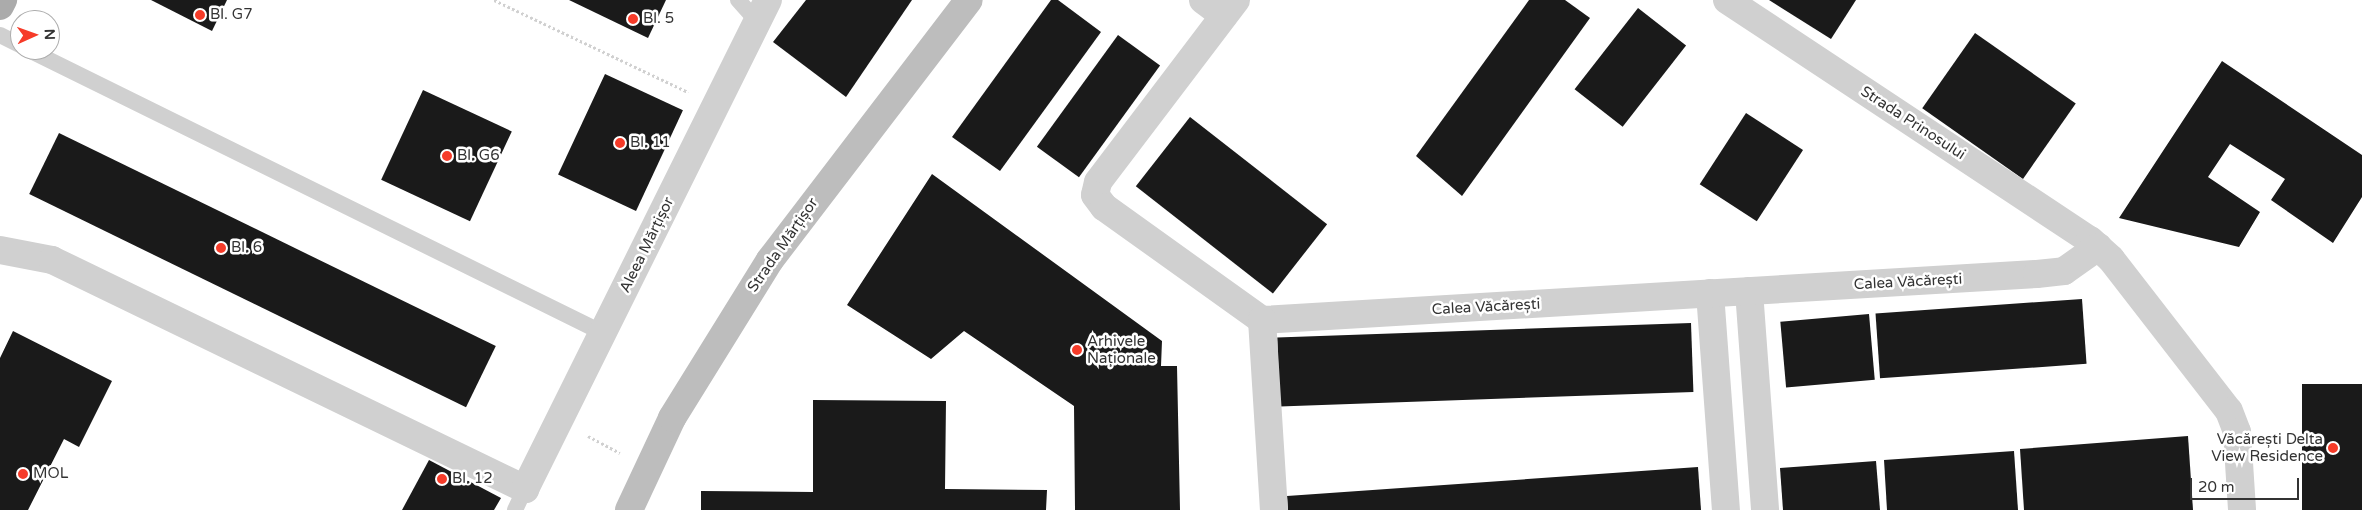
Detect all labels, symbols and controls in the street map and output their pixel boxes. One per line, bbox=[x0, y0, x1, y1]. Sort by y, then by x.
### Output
place label: Bl. G7 bbox=[210, 6, 253, 24]
marker: Bl. G7 bbox=[194, 9, 206, 21]
north arrow bbox=[10, 10, 60, 60]
place label: Bl. 5 bbox=[643, 10, 674, 28]
marker: Bl. 5 bbox=[627, 13, 639, 25]
text: N bbox=[41, 29, 58, 40]
street label: Strada Prinosului bbox=[1857, 82, 1969, 164]
place label: Bl. 11 bbox=[630, 134, 671, 152]
marker: Bl. 11 bbox=[614, 137, 626, 149]
place label: Bl. G6 bbox=[457, 147, 500, 165]
marker: Bl. G6 bbox=[441, 150, 453, 162]
street label: Aleea Mărțișor bbox=[616, 194, 678, 296]
street label: Strada Mărțișor bbox=[744, 194, 822, 296]
place label: Bl. 6 bbox=[231, 239, 262, 257]
marker: Bl. 6 bbox=[215, 242, 227, 254]
street label: Calea Văcărești bbox=[1853, 270, 1963, 294]
street label: Calea Văcărești bbox=[1431, 295, 1541, 319]
place label: Arhivele Naționale bbox=[1087, 332, 1156, 367]
marker: Arhivele Naționale bbox=[1071, 344, 1083, 356]
place label: Văcărești Delta View Residence bbox=[2211, 430, 2323, 465]
marker: Văcărești Delta View Residence bbox=[2327, 442, 2339, 454]
place label: MOL bbox=[33, 465, 68, 483]
marker: MOL bbox=[17, 468, 29, 480]
scale bar bbox=[2192, 468, 2301, 500]
place label: Bl. 12 bbox=[452, 470, 493, 488]
marker: Bl. 12 bbox=[436, 473, 448, 485]
text: 20 m bbox=[2198, 478, 2235, 496]

